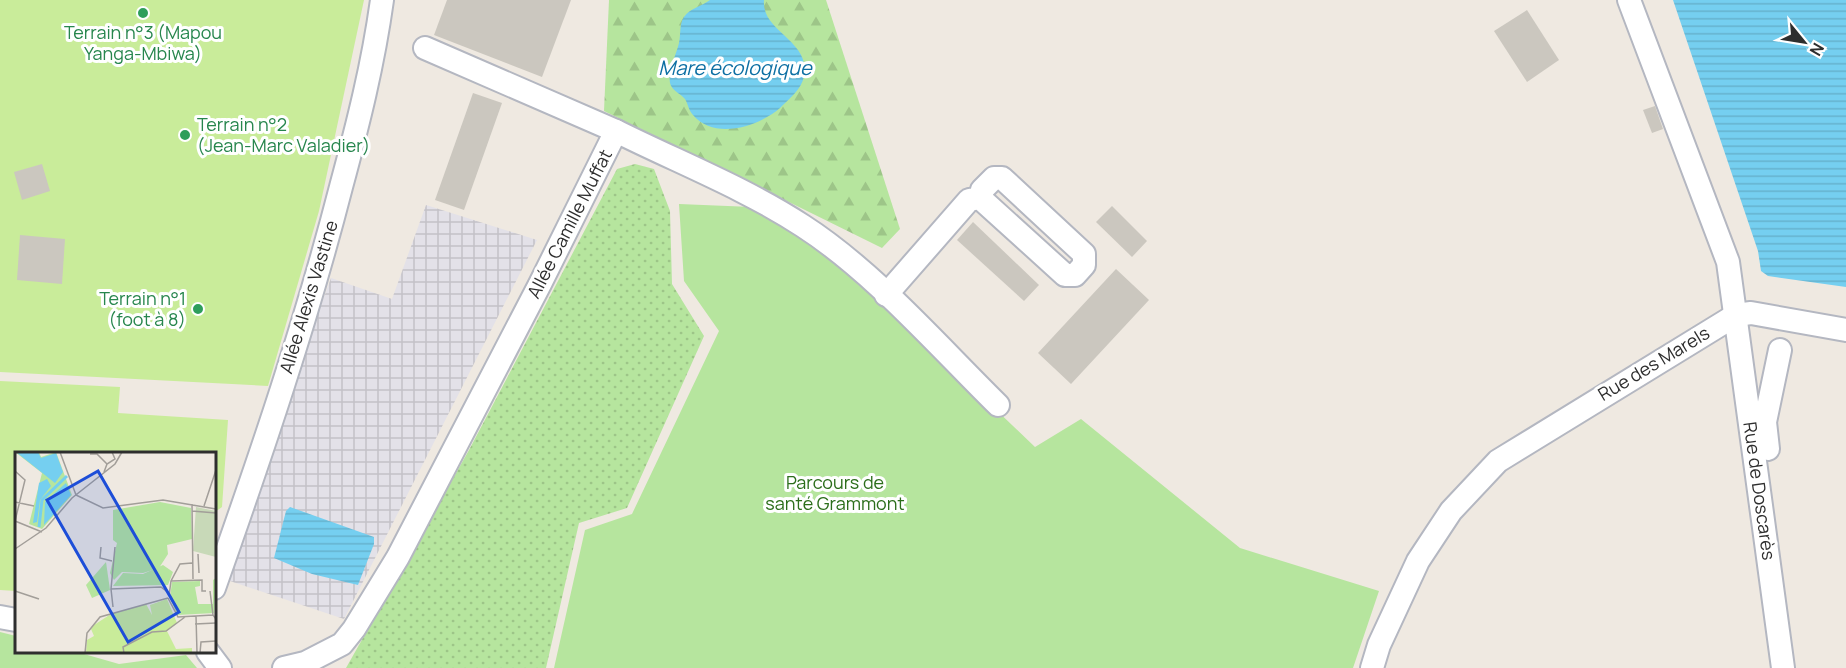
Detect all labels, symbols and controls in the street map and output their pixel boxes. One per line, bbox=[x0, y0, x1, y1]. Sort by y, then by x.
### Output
marker: Terrain n°3 (Mapou Yanga-Mbiwa) bbox=[136, 6, 150, 20]
north arrow bbox=[1774, 12, 1834, 72]
place label: Terrain n°3 (Mapou Yanga-Mbiwa) bbox=[64, 20, 222, 65]
text: N bbox=[1805, 39, 1829, 60]
water label: Mare écologique bbox=[658, 54, 813, 81]
place label: Terrain n°2 (Jean-Marc Valadier) bbox=[197, 112, 370, 157]
marker: Terrain n°2 (Jean-Marc Valadier) bbox=[178, 128, 192, 142]
street label: Allée Camille Muffat bbox=[521, 145, 617, 302]
street label: Allée Alexis Vastine bbox=[273, 217, 343, 376]
place label: Terrain n°1 (foot à 8) bbox=[99, 286, 186, 331]
marker: Terrain n°1 (foot à 8) bbox=[191, 302, 205, 316]
street label: Rue des Marels bbox=[1593, 320, 1714, 406]
street label: Rue de Doscarès bbox=[1738, 420, 1782, 562]
inset map bbox=[15, 452, 216, 653]
park label: Parcours de santé Grammont bbox=[765, 470, 905, 515]

